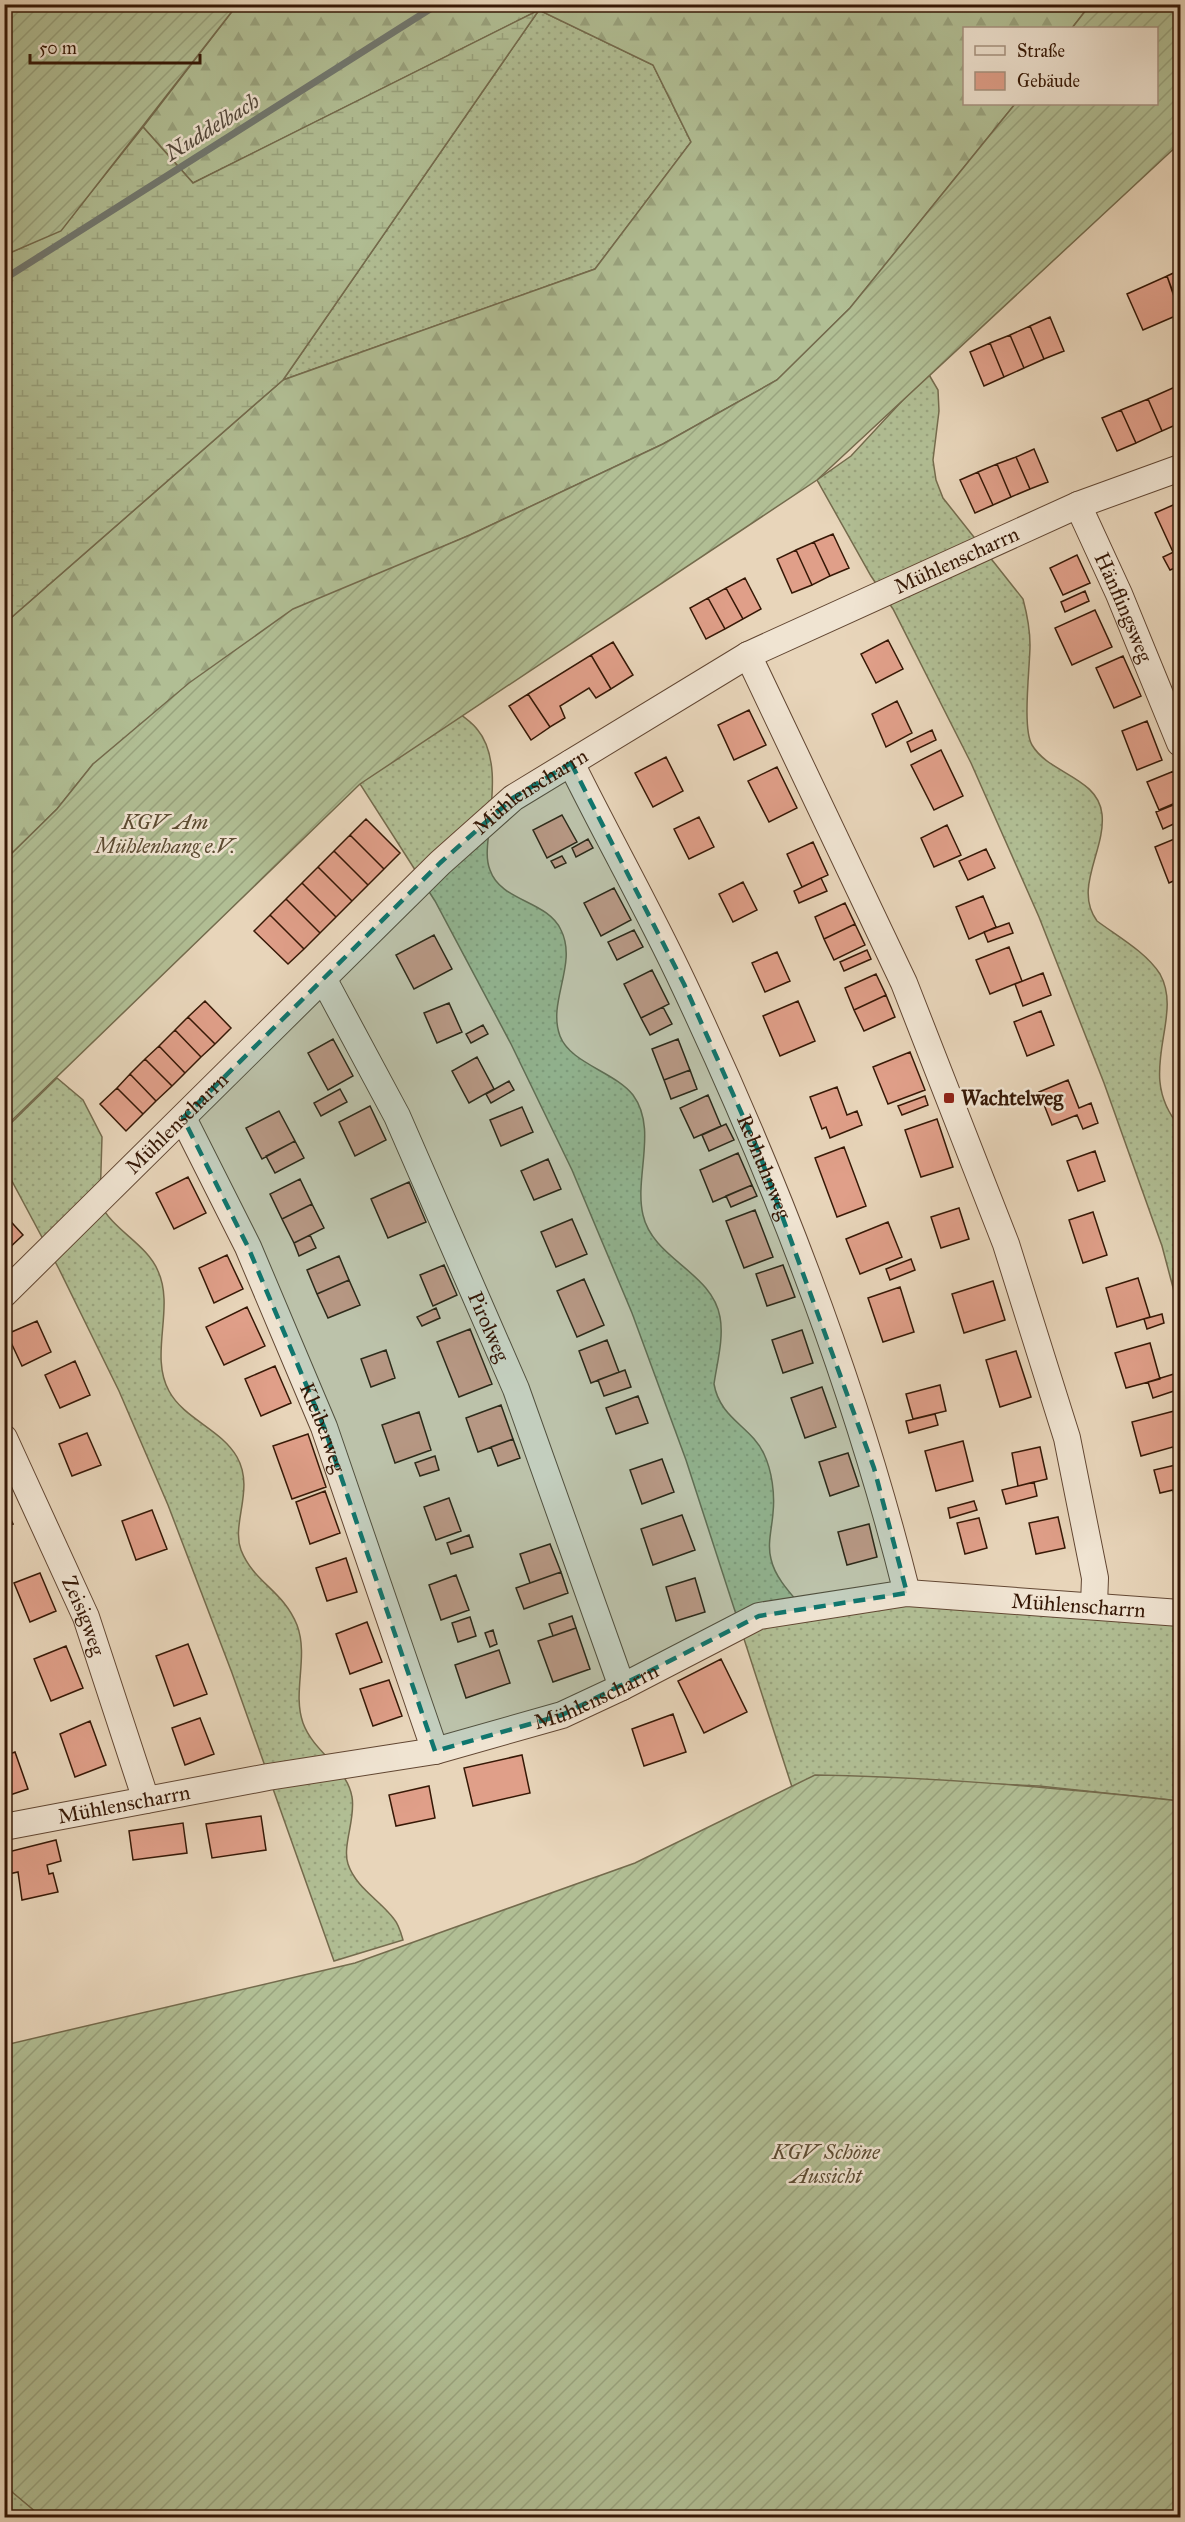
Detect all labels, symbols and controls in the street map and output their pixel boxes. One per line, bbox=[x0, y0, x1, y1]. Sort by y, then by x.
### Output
scale bar bbox=[30, 27, 200, 65]
legend bbox=[963, 27, 1158, 105]
text: 50 m bbox=[39, 37, 77, 59]
text: Straße bbox=[1017, 40, 1065, 62]
text: Gebäude bbox=[1017, 70, 1080, 92]
water label: Nuddelbach bbox=[158, 87, 264, 168]
street label: Mühlenscharrn bbox=[890, 521, 1023, 600]
street label: Hänflingsweg bbox=[1089, 548, 1159, 666]
street label: Mühlenscharrn bbox=[468, 743, 593, 840]
park label: KGV Am Mühlenhang e.V. bbox=[93, 809, 237, 859]
street label: Mühlenscharrn bbox=[120, 1067, 234, 1180]
place label: Wachtelweg bbox=[961, 1085, 1064, 1111]
marker: Wachtelweg bbox=[942, 1091, 956, 1105]
street label: Rebhuhnweg bbox=[731, 1110, 798, 1223]
street label: Pirolweg bbox=[462, 1287, 516, 1366]
street label: Kleiberweg bbox=[294, 1379, 352, 1476]
street label: Zeisigweg bbox=[56, 1572, 111, 1659]
street label: Mühlenscharrn bbox=[1011, 1588, 1146, 1623]
street label: Mühlenscharrn bbox=[531, 1657, 663, 1735]
street label: Mühlenscharrn bbox=[55, 1779, 192, 1830]
park label: KGV Schöne Aussicht bbox=[771, 2139, 881, 2189]

